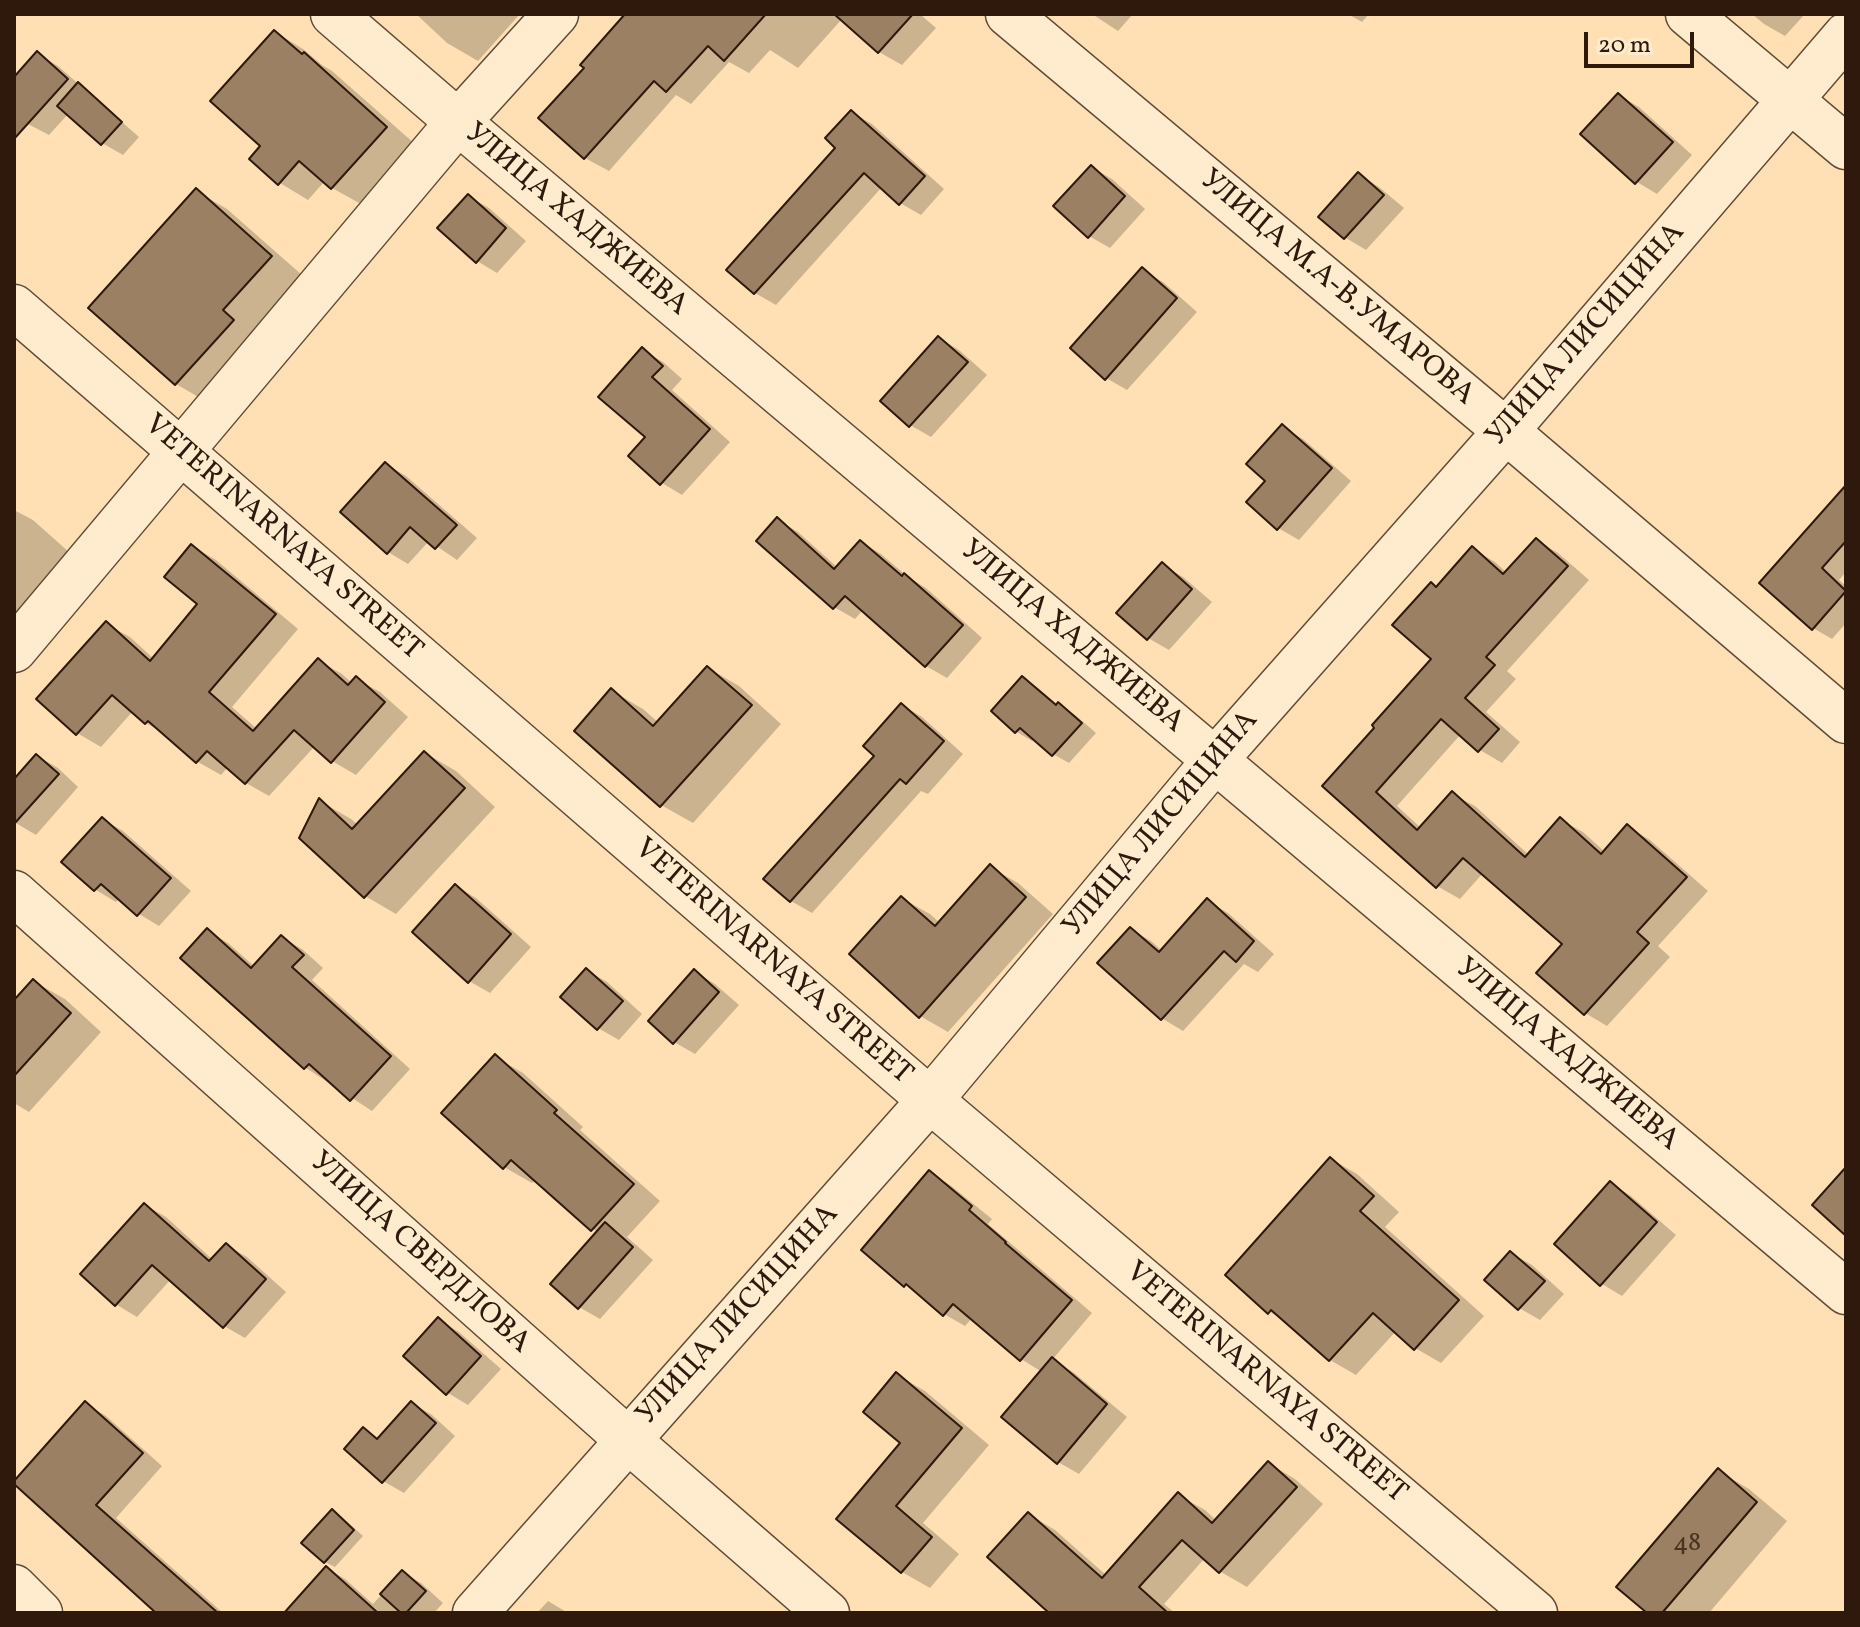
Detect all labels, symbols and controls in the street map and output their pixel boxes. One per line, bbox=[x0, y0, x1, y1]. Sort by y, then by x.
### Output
scale bar bbox=[1588, 16, 1698, 66]
text: 20 m bbox=[1598, 29, 1651, 63]
street label: УЛИЦА ХАДЖИЕВА bbox=[456, 117, 694, 325]
street label: УЛИЦА М.А-В.УМАРОВА bbox=[1191, 163, 1481, 415]
street label: УЛИЦА ЛИСИЦИНА bbox=[1480, 217, 1694, 455]
street label: VETERINARNAYA STREET bbox=[135, 408, 429, 670]
street label: УЛИЦА ХАДЖИЕВА bbox=[952, 534, 1190, 742]
street label: УЛИЦА ЛИСИЦИНА bbox=[1057, 704, 1267, 946]
street label: VETERINARNAYA STREET bbox=[625, 832, 919, 1094]
street label: УЛИЦА ХАДЖИЕВА bbox=[1447, 952, 1685, 1160]
street label: УЛИЦА СВЕРДЛОВА bbox=[301, 1145, 537, 1363]
street label: УЛИЦА ЛИСИЦИНА bbox=[630, 1198, 848, 1434]
street label: VETERINARNAYA STREET bbox=[1117, 1255, 1413, 1513]
house number: 48 bbox=[1673, 1529, 1701, 1561]

